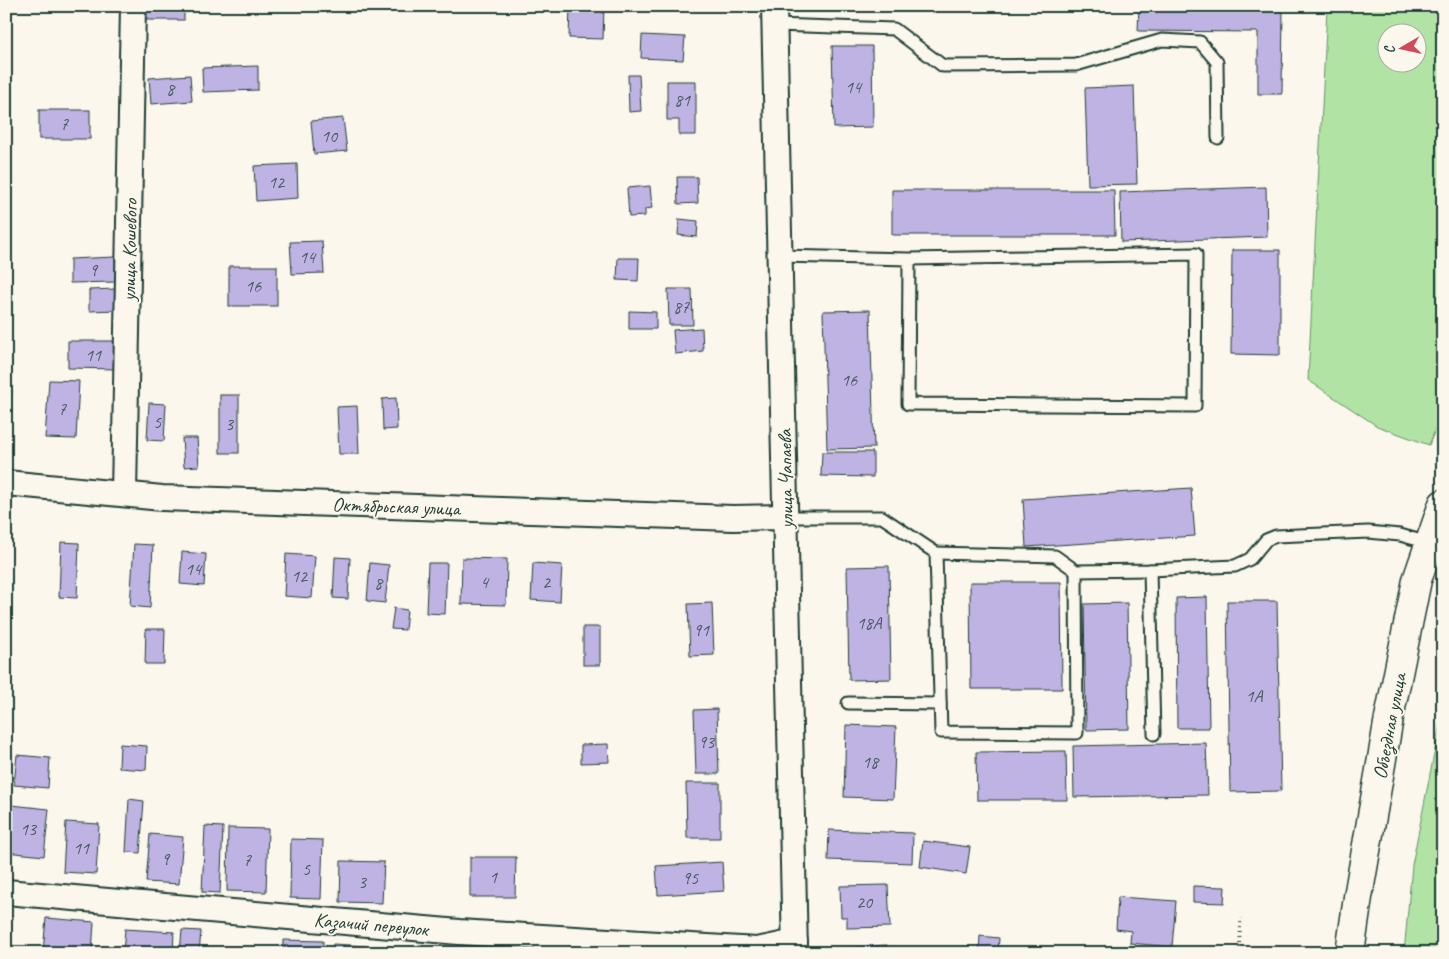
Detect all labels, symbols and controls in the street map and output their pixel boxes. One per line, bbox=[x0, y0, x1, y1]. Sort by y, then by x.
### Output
north arrow bbox=[1376, 22, 1426, 72]
text: С bbox=[1380, 43, 1399, 55]
house number: 14 bbox=[845, 76, 863, 98]
house number: 8 bbox=[166, 78, 176, 100]
house number: 81 bbox=[674, 89, 691, 111]
house number: 7 bbox=[60, 113, 69, 135]
house number: 10 bbox=[321, 125, 339, 147]
house number: 12 bbox=[268, 171, 286, 193]
street label: улица Кошевого bbox=[116, 198, 143, 302]
house number: 14 bbox=[299, 246, 317, 268]
house number: 9 bbox=[89, 259, 99, 281]
house number: 16 bbox=[245, 275, 262, 297]
house number: 87 bbox=[673, 296, 690, 318]
house number: 11 bbox=[85, 344, 102, 366]
house number: 16 bbox=[841, 369, 858, 391]
house number: 7 bbox=[58, 398, 67, 420]
house number: 5 bbox=[153, 411, 162, 433]
house number: 3 bbox=[225, 413, 235, 435]
street label: улица Чапаева bbox=[772, 428, 799, 530]
street label: Октябрьская улица bbox=[332, 492, 462, 521]
house number: 14 bbox=[185, 558, 203, 580]
house number: 12 bbox=[291, 565, 309, 587]
house number: 4 bbox=[480, 571, 490, 593]
house number: 2 bbox=[542, 571, 552, 593]
house number: 8 bbox=[374, 572, 384, 594]
house number: 18А bbox=[856, 612, 883, 634]
house number: 91 bbox=[693, 619, 710, 641]
street label: Объездная улица bbox=[1367, 669, 1413, 781]
house number: 1А bbox=[1245, 685, 1264, 707]
house number: 93 bbox=[698, 731, 716, 753]
house number: 18 bbox=[862, 751, 880, 773]
house number: 13 bbox=[20, 818, 38, 840]
house number: 11 bbox=[73, 837, 90, 859]
house number: 9 bbox=[161, 848, 171, 870]
house number: 7 bbox=[243, 849, 252, 871]
house number: 5 bbox=[302, 858, 311, 880]
house number: 1 bbox=[489, 866, 498, 888]
house number: 95 bbox=[682, 867, 699, 889]
house number: 3 bbox=[358, 871, 368, 893]
house number: 20 bbox=[856, 891, 874, 913]
street label: Казачий переулок bbox=[313, 907, 431, 943]

